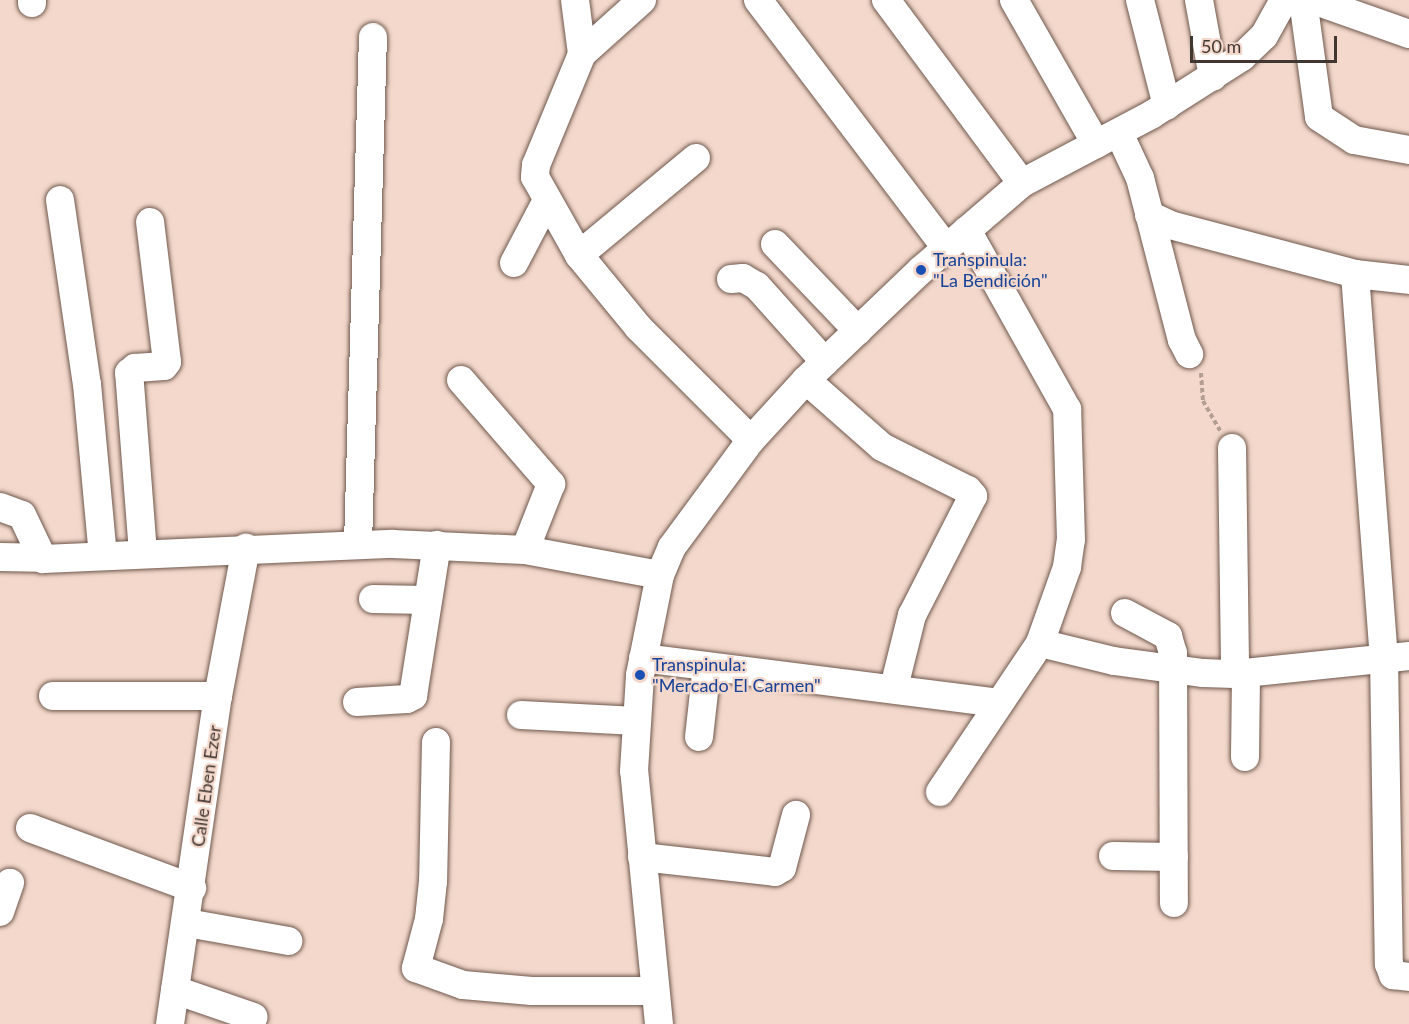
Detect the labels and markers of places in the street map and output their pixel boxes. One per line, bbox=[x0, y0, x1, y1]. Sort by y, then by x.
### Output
place label: Transpinula: "La Bendición" bbox=[933, 249, 1048, 292]
marker: Transpinula: "La Bendición" bbox=[914, 263, 928, 277]
place label: Transpinula: "Mercado El Carmen" bbox=[652, 654, 821, 696]
marker: Transpinula: "Mercado El Carmen" bbox=[633, 668, 647, 682]

